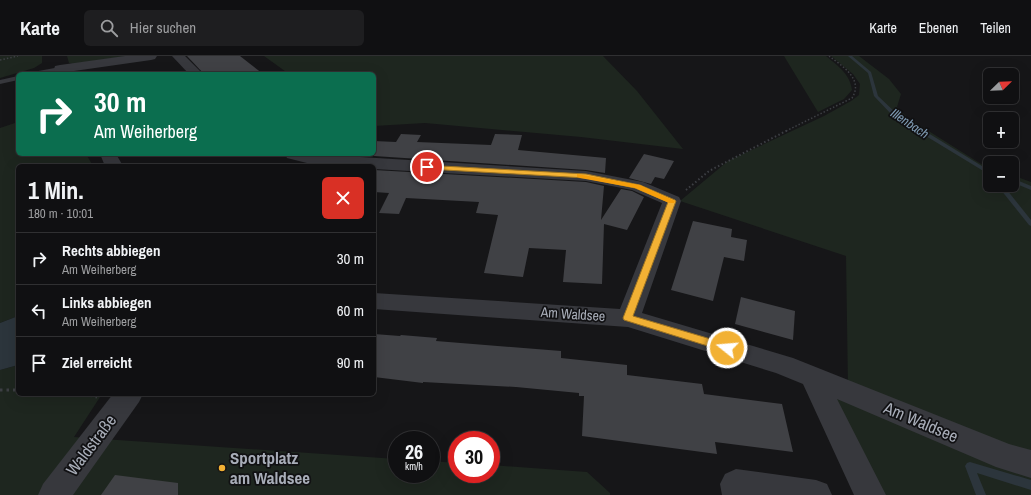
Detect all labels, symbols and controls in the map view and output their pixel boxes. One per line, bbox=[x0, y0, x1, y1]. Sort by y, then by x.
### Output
search box bbox=[84, 10, 364, 46]
text: Karte bbox=[20, 15, 60, 41]
icon: search bbox=[98, 17, 120, 39]
text: Hier suchen bbox=[130, 17, 196, 38]
text: Karte bbox=[869, 19, 897, 37]
text: Ebenen bbox=[919, 19, 958, 37]
text: Teilen bbox=[980, 19, 1011, 37]
north arrow bbox=[983, 68, 1019, 104]
map controls bbox=[983, 68, 1019, 192]
text: 30 m bbox=[94, 83, 146, 121]
icon: right bbox=[28, 88, 80, 140]
water label: Illenbach bbox=[887, 104, 932, 142]
button: + bbox=[983, 112, 1019, 148]
text: Am Weiherberg bbox=[94, 119, 197, 144]
pin bbox=[410, 150, 444, 184]
icon: arrive bbox=[416, 156, 438, 178]
button: − bbox=[983, 156, 1019, 192]
text: 1 Min. bbox=[28, 174, 84, 206]
button: close bbox=[322, 177, 364, 219]
text: 180 m · 10:01 bbox=[28, 205, 93, 222]
text: Rechts abbiegen bbox=[62, 240, 160, 261]
icon: right bbox=[28, 248, 50, 270]
text: 30 m bbox=[337, 248, 364, 269]
text: Am Weiherberg bbox=[62, 261, 136, 278]
text: Links abbiegen bbox=[62, 292, 152, 313]
icon: left bbox=[28, 300, 50, 322]
text: 60 m bbox=[337, 300, 364, 321]
street label: Am Waldsee bbox=[539, 303, 606, 325]
text: Am Weiherberg bbox=[62, 313, 136, 330]
position arrow bbox=[706, 327, 748, 369]
icon: arrive bbox=[28, 352, 50, 374]
text: Ziel erreicht bbox=[62, 352, 132, 373]
text: 90 m bbox=[337, 352, 364, 373]
street label: Am Waldsee bbox=[880, 395, 962, 448]
street label: Waldstraße bbox=[60, 409, 121, 480]
speed limit sign: 30 bbox=[448, 431, 500, 483]
text: 26 bbox=[405, 438, 423, 465]
place label: Sportplatz am Waldsee bbox=[230, 446, 310, 489]
text: km/h bbox=[405, 460, 423, 473]
marker: Sportplatz am Waldsee bbox=[217, 463, 227, 473]

